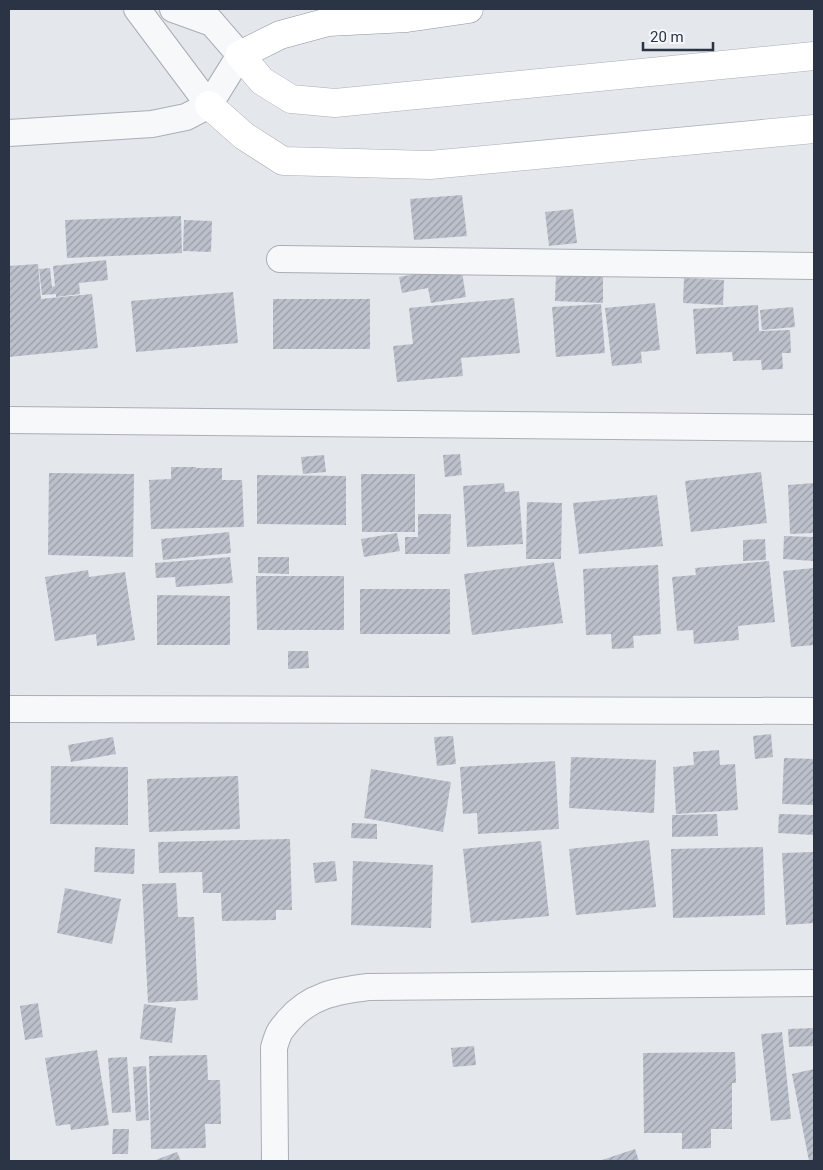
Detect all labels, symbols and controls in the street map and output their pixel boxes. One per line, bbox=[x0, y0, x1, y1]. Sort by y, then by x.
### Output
scale bar bbox=[643, 20, 713, 52]
text: 20 m bbox=[650, 28, 684, 46]

